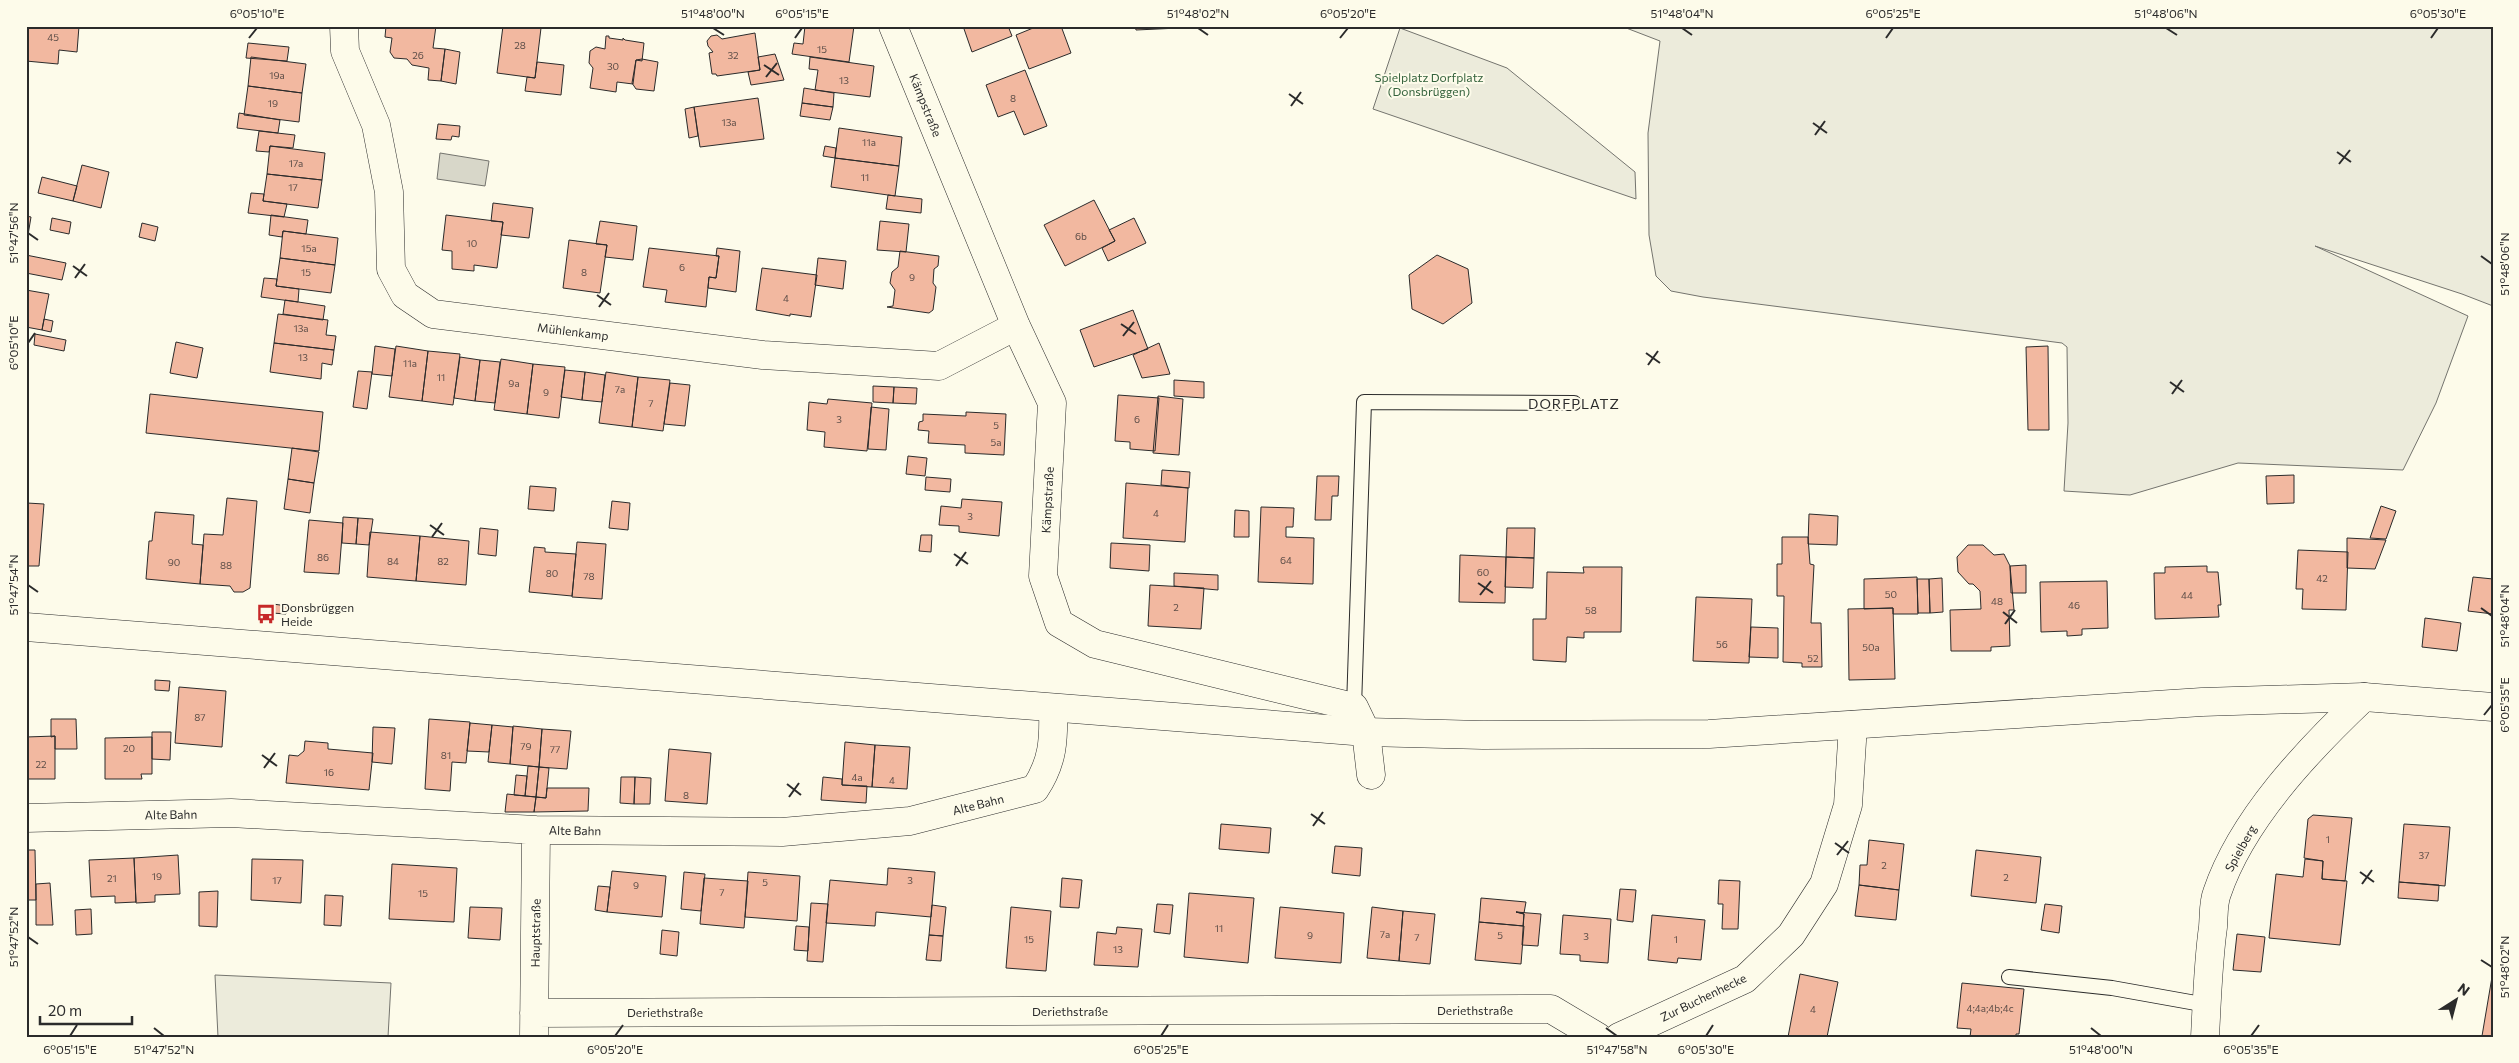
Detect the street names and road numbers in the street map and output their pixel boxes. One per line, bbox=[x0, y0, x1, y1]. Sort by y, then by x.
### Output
street label: Kämpstraße bbox=[907, 71, 945, 139]
street label: Mühlenkamp bbox=[537, 320, 609, 342]
street label: Kämpstraße bbox=[1038, 466, 1056, 534]
street label: Alte Bahn bbox=[951, 791, 1005, 817]
street label: Alte Bahn bbox=[145, 807, 197, 821]
street label: Spielberg bbox=[2221, 822, 2259, 874]
street label: Alte Bahn bbox=[549, 823, 601, 837]
street label: Hauptstraße bbox=[527, 898, 543, 968]
street label: Zur Buchenhecke bbox=[1658, 970, 1748, 1024]
street label: Deriethstraße bbox=[1437, 1003, 1513, 1017]
street label: Deriethstraße bbox=[1032, 1004, 1108, 1018]
street label: Deriethstraße bbox=[627, 1005, 703, 1019]

